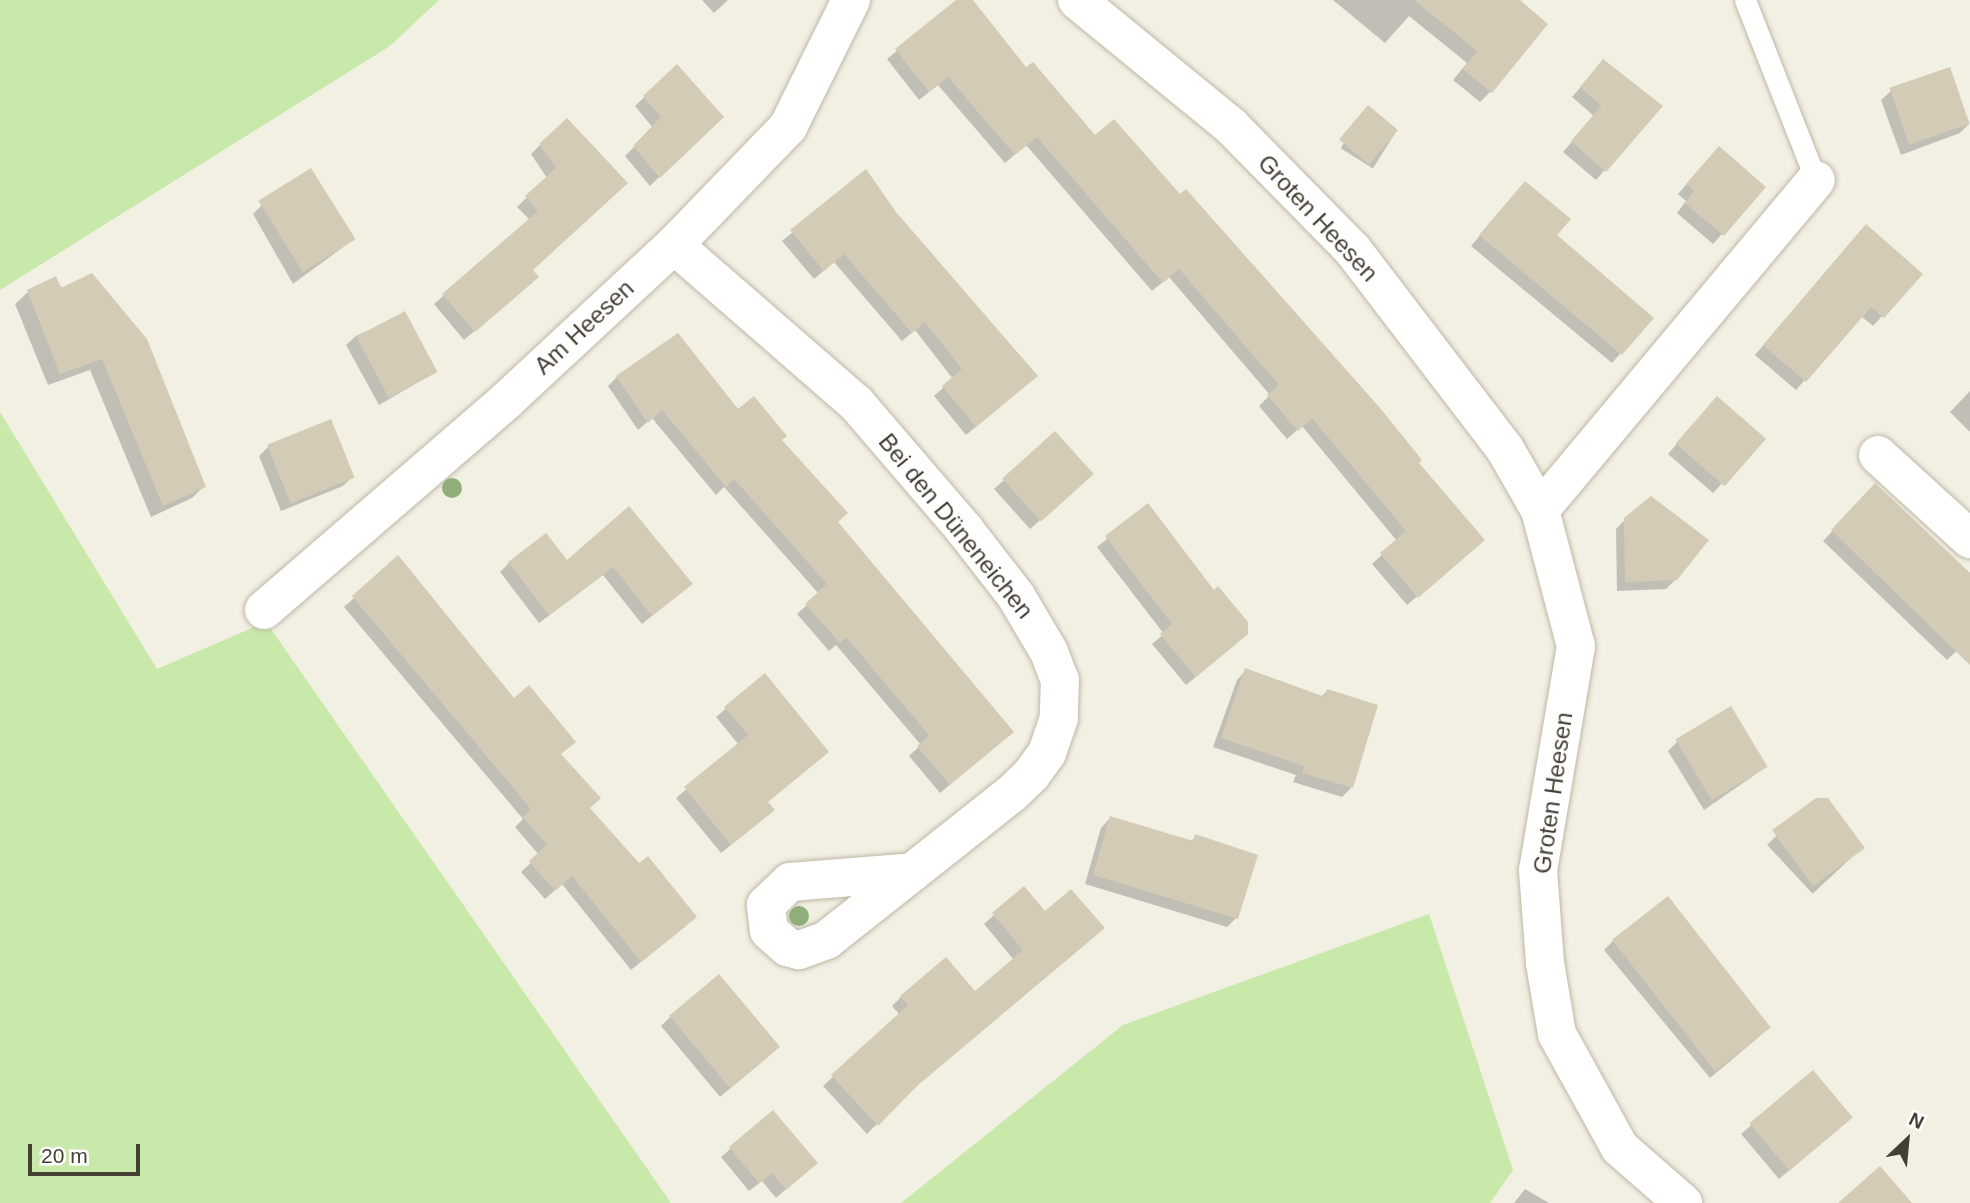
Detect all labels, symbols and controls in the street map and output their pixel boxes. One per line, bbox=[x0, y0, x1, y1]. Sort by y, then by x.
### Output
street label: Groten Heesen bbox=[1252, 149, 1384, 287]
street label: Am Heesen bbox=[528, 274, 640, 380]
street label: Bei den Düneneichen bbox=[873, 428, 1039, 624]
street label: Groten Heesen bbox=[1527, 710, 1579, 876]
north arrow bbox=[1872, 1105, 1942, 1175]
text: N bbox=[1906, 1108, 1927, 1133]
scale bar bbox=[32, 1130, 144, 1174]
text: 20 m bbox=[41, 1144, 88, 1167]

